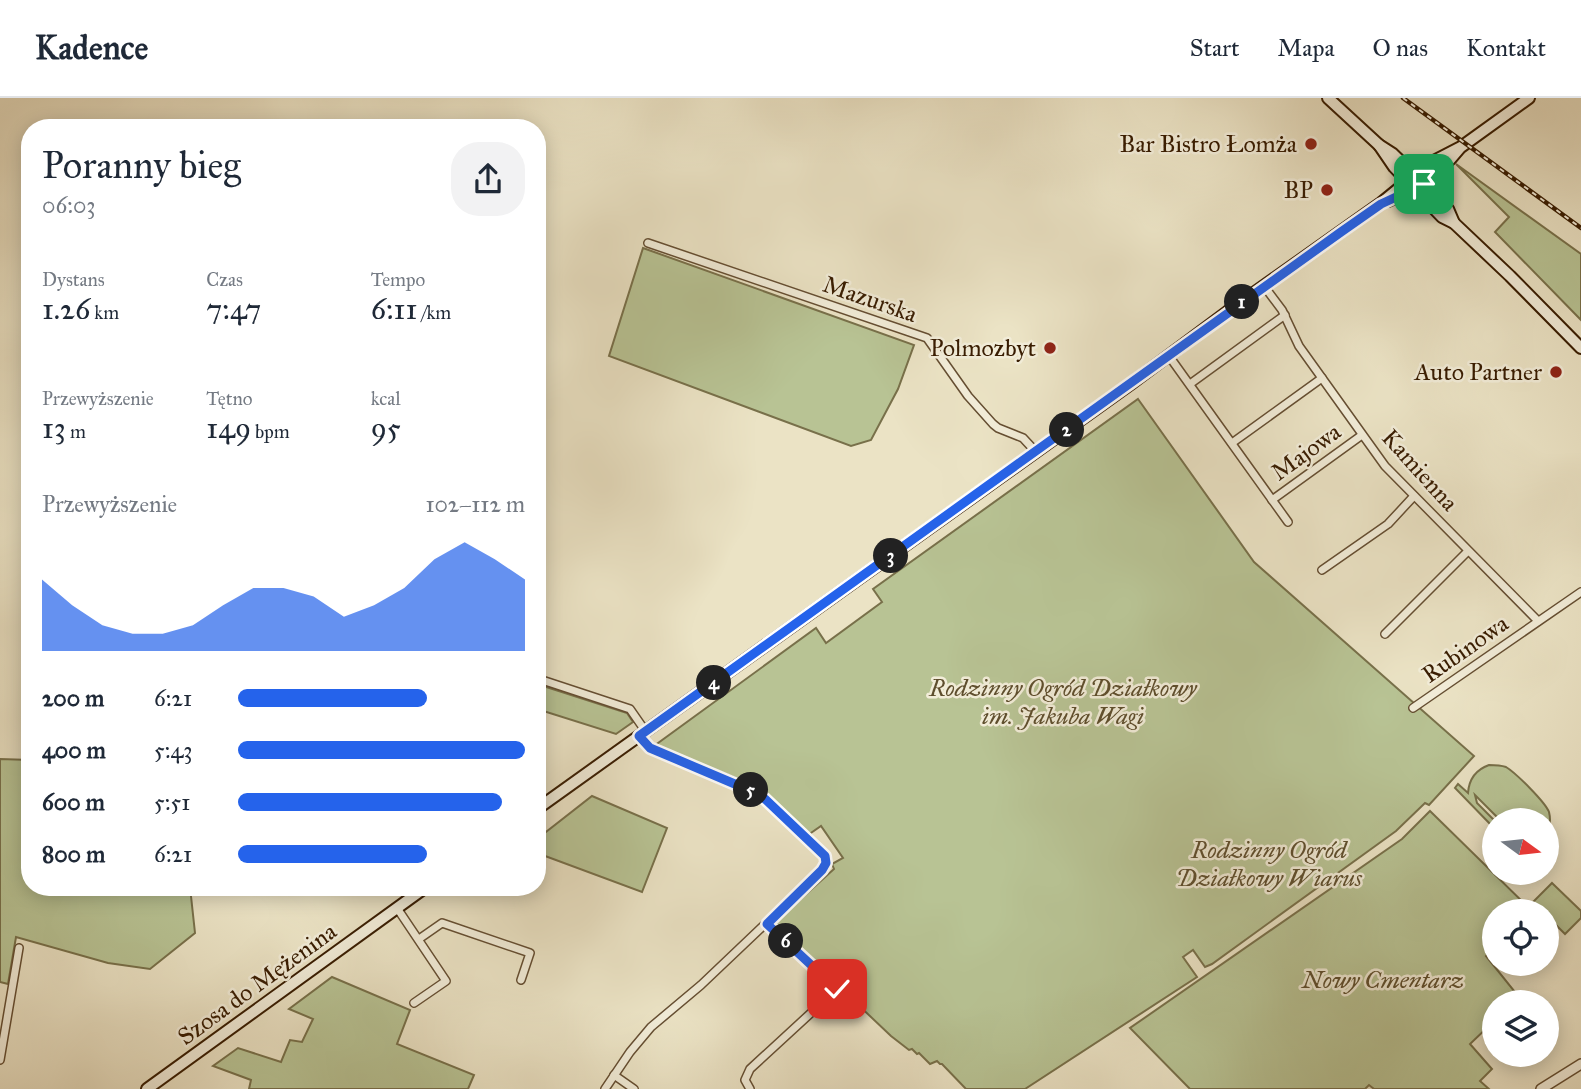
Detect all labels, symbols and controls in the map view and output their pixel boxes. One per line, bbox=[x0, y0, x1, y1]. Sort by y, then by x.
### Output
text: Kadence bbox=[35, 28, 148, 68]
text: Start bbox=[1190, 33, 1240, 63]
text: Mapa bbox=[1278, 33, 1335, 63]
text: O nas bbox=[1373, 33, 1428, 63]
text: Kontakt bbox=[1466, 33, 1546, 63]
place label: Bar Bistro Łomża bbox=[1120, 129, 1298, 159]
marker: Bar Bistro Łomża bbox=[1303, 136, 1319, 152]
text: Poranny bieg bbox=[42, 142, 241, 188]
button: share bbox=[451, 142, 525, 216]
pin bbox=[1394, 154, 1454, 214]
icon: arrive bbox=[1405, 165, 1443, 203]
place label: BP bbox=[1284, 175, 1313, 205]
marker: BP bbox=[1319, 182, 1335, 198]
text: 06:03 bbox=[42, 191, 96, 219]
text: Dystans bbox=[42, 268, 105, 291]
text: Czas bbox=[206, 268, 243, 291]
text: Tempo bbox=[371, 268, 425, 291]
street label: Mazurska bbox=[819, 269, 922, 329]
pin: 1 bbox=[1224, 284, 1260, 320]
text: 1 bbox=[1238, 290, 1245, 313]
text: 1.26 bbox=[42, 291, 90, 327]
text: 7:47 bbox=[206, 291, 261, 327]
text: 6:11 bbox=[371, 291, 417, 327]
text: km bbox=[90, 301, 119, 324]
text: /km bbox=[417, 301, 451, 324]
place label: Polmozbyt bbox=[930, 333, 1036, 363]
marker: Polmozbyt bbox=[1042, 340, 1058, 356]
place label: Auto Partner bbox=[1413, 357, 1542, 387]
marker: Auto Partner bbox=[1548, 364, 1564, 380]
text: Przewyższenie bbox=[42, 387, 154, 410]
text: Tętno bbox=[206, 387, 252, 410]
text: kcal bbox=[371, 387, 401, 410]
text: 13 bbox=[42, 410, 66, 446]
text: 149 bbox=[206, 410, 251, 446]
text: 95 bbox=[371, 410, 401, 446]
pin: 2 bbox=[1050, 412, 1084, 448]
street label: Majowa bbox=[1265, 416, 1347, 487]
text: 2 bbox=[1062, 418, 1071, 441]
text: m bbox=[66, 420, 86, 443]
text: bpm bbox=[251, 420, 290, 443]
street label: Kamienna bbox=[1375, 423, 1465, 518]
text: Przewyższenie bbox=[42, 490, 177, 518]
text: 102–112 m bbox=[425, 490, 525, 518]
pin: 3 bbox=[874, 538, 908, 574]
text: 3 bbox=[887, 544, 894, 567]
street label: Rubinowa bbox=[1416, 608, 1515, 690]
pin: 4 bbox=[696, 666, 732, 700]
text: 4 bbox=[708, 671, 719, 694]
park label: Rodzinny Ogród Działkowy im. Jakuba Wagi bbox=[928, 673, 1198, 731]
text: 200 m bbox=[42, 684, 104, 712]
text: 6:21 bbox=[154, 684, 192, 712]
text: 400 m bbox=[42, 736, 106, 764]
text: 5:43 bbox=[154, 736, 193, 764]
pin: 5 bbox=[734, 772, 768, 808]
text: 5 bbox=[746, 778, 755, 801]
text: 600 m bbox=[42, 788, 105, 816]
text: 5:51 bbox=[154, 788, 190, 816]
north arrow bbox=[1482, 808, 1559, 886]
map controls bbox=[1482, 808, 1559, 1067]
park label: Rodzinny Ogród Działkowy Wiarus bbox=[1176, 835, 1363, 893]
text: 800 m bbox=[42, 840, 105, 868]
text: 6:21 bbox=[154, 840, 192, 868]
button: locate bbox=[1482, 899, 1559, 976]
street label: Szosa do Mężenina bbox=[172, 916, 343, 1052]
pin: 6 bbox=[768, 924, 804, 958]
text: 6 bbox=[781, 929, 790, 952]
pin bbox=[807, 959, 867, 1019]
park label: Nowy Cmentarz bbox=[1300, 965, 1464, 995]
icon: check bbox=[818, 970, 856, 1008]
button: layers bbox=[1482, 990, 1559, 1067]

